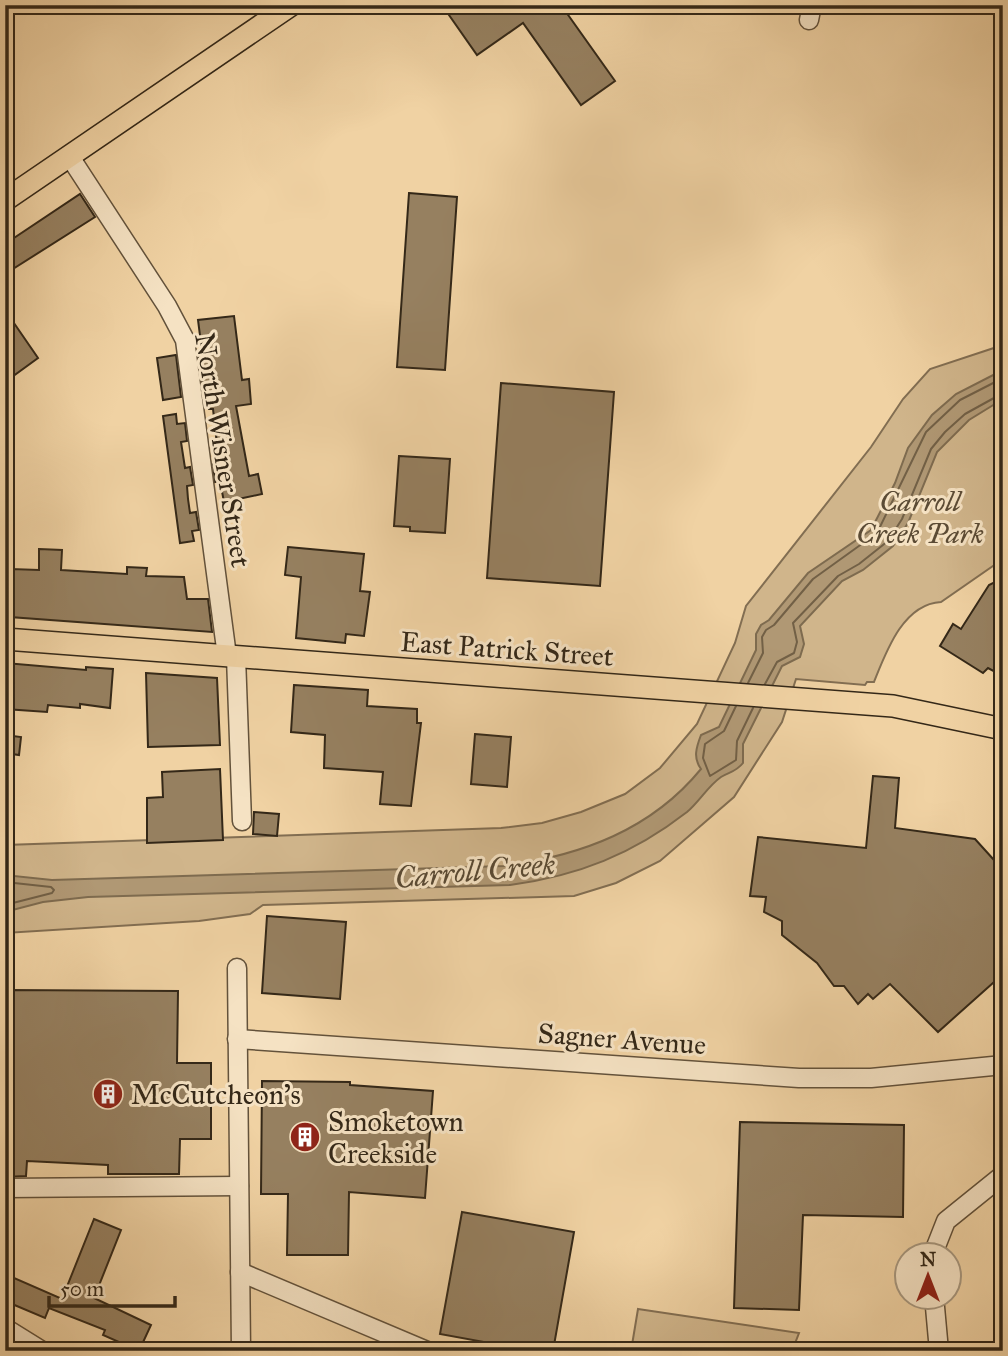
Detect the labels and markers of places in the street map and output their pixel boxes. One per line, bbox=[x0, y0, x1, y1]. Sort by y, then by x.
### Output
building icon: McCutcheon's bbox=[91, 1077, 125, 1111]
place label: McCutcheon's bbox=[131, 1077, 301, 1112]
place label: Smoketown Creekside bbox=[328, 1104, 464, 1171]
building icon: Smoketown Creekside bbox=[288, 1120, 322, 1154]

